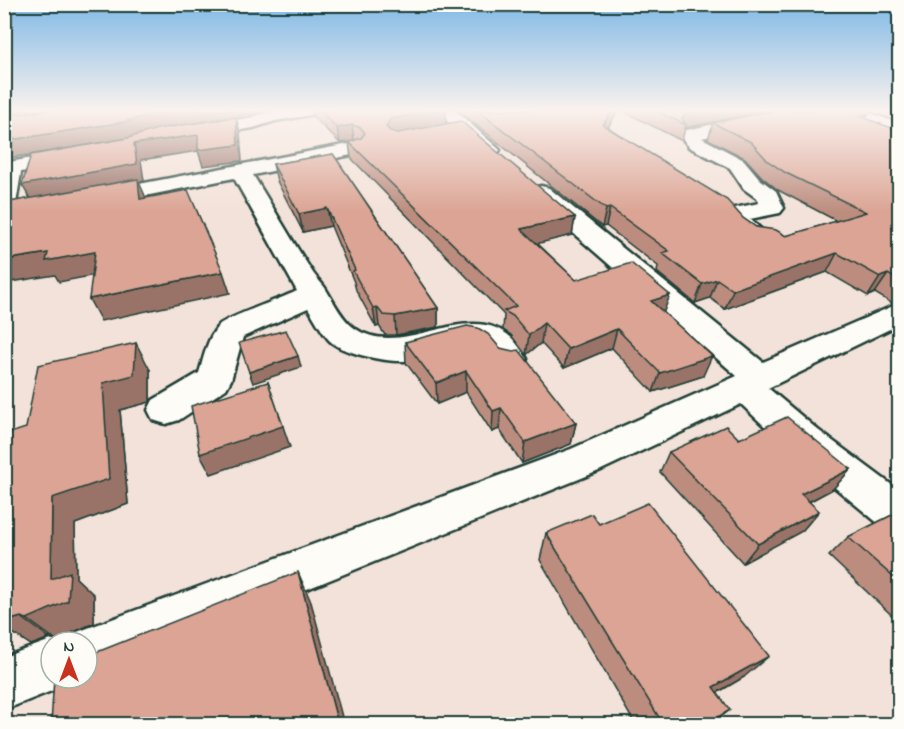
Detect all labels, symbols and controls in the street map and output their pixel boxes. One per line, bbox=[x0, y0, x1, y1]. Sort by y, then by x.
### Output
north arrow bbox=[39, 630, 99, 690]
text: N bbox=[64, 635, 75, 659]

